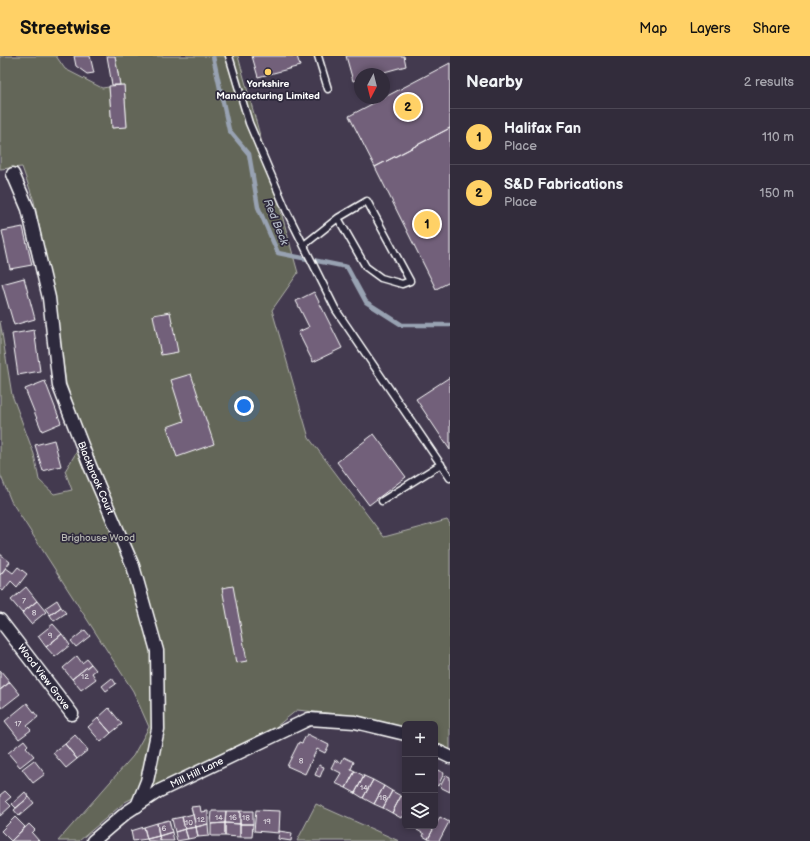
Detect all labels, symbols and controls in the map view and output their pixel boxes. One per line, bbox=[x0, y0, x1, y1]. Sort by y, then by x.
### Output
text: Streetwise bbox=[20, 17, 111, 40]
text: Map bbox=[639, 20, 667, 37]
text: Layers bbox=[689, 20, 731, 37]
text: Share bbox=[753, 20, 790, 37]
marker: Yorkshire Manufacturing Limited bbox=[263, 67, 273, 77]
north arrow bbox=[354, 68, 390, 104]
text: Nearby bbox=[466, 72, 523, 92]
text: 2 results bbox=[744, 74, 794, 90]
place label: Yorkshire Manufacturing Limited bbox=[216, 78, 320, 102]
pin: 2 bbox=[395, 92, 421, 122]
text: Halifax Fan bbox=[504, 119, 581, 138]
text: 1 bbox=[476, 129, 482, 145]
text: 110 m bbox=[762, 129, 794, 145]
text: Place bbox=[504, 138, 537, 154]
text: S&D Fabrications bbox=[504, 175, 623, 194]
text: 2 bbox=[475, 185, 483, 201]
text: 150 m bbox=[760, 185, 794, 201]
text: Place bbox=[504, 194, 537, 210]
water label: Red Beck bbox=[261, 197, 291, 247]
pin: 1 bbox=[414, 209, 440, 239]
your location bbox=[234, 396, 254, 416]
street label: Blackbrook Court bbox=[75, 440, 116, 516]
park label: Brighouse Wood bbox=[61, 532, 135, 544]
house number: 7 bbox=[22, 596, 26, 605]
house number: 8 bbox=[32, 608, 37, 617]
house number: 9 bbox=[48, 631, 53, 640]
street label: Wood View Grove bbox=[15, 642, 73, 712]
house number: 12 bbox=[81, 672, 89, 681]
house number: 17 bbox=[14, 719, 22, 728]
map controls bbox=[402, 721, 438, 829]
button: + bbox=[402, 721, 438, 757]
street label: Mill Hill Lane bbox=[168, 755, 226, 791]
house number: 8 bbox=[299, 756, 304, 765]
button: − bbox=[402, 757, 438, 793]
house number: 14 bbox=[360, 783, 368, 792]
house number: 18 bbox=[379, 793, 387, 802]
button: layers bbox=[402, 793, 438, 829]
house number: 14 bbox=[215, 813, 223, 822]
house number: 16 bbox=[229, 813, 237, 822]
house number: 18 bbox=[242, 813, 250, 822]
house number: 12 bbox=[197, 815, 205, 824]
house number: 19 bbox=[263, 817, 271, 826]
house number: 10 bbox=[185, 818, 193, 827]
house number: 6 bbox=[162, 824, 167, 833]

